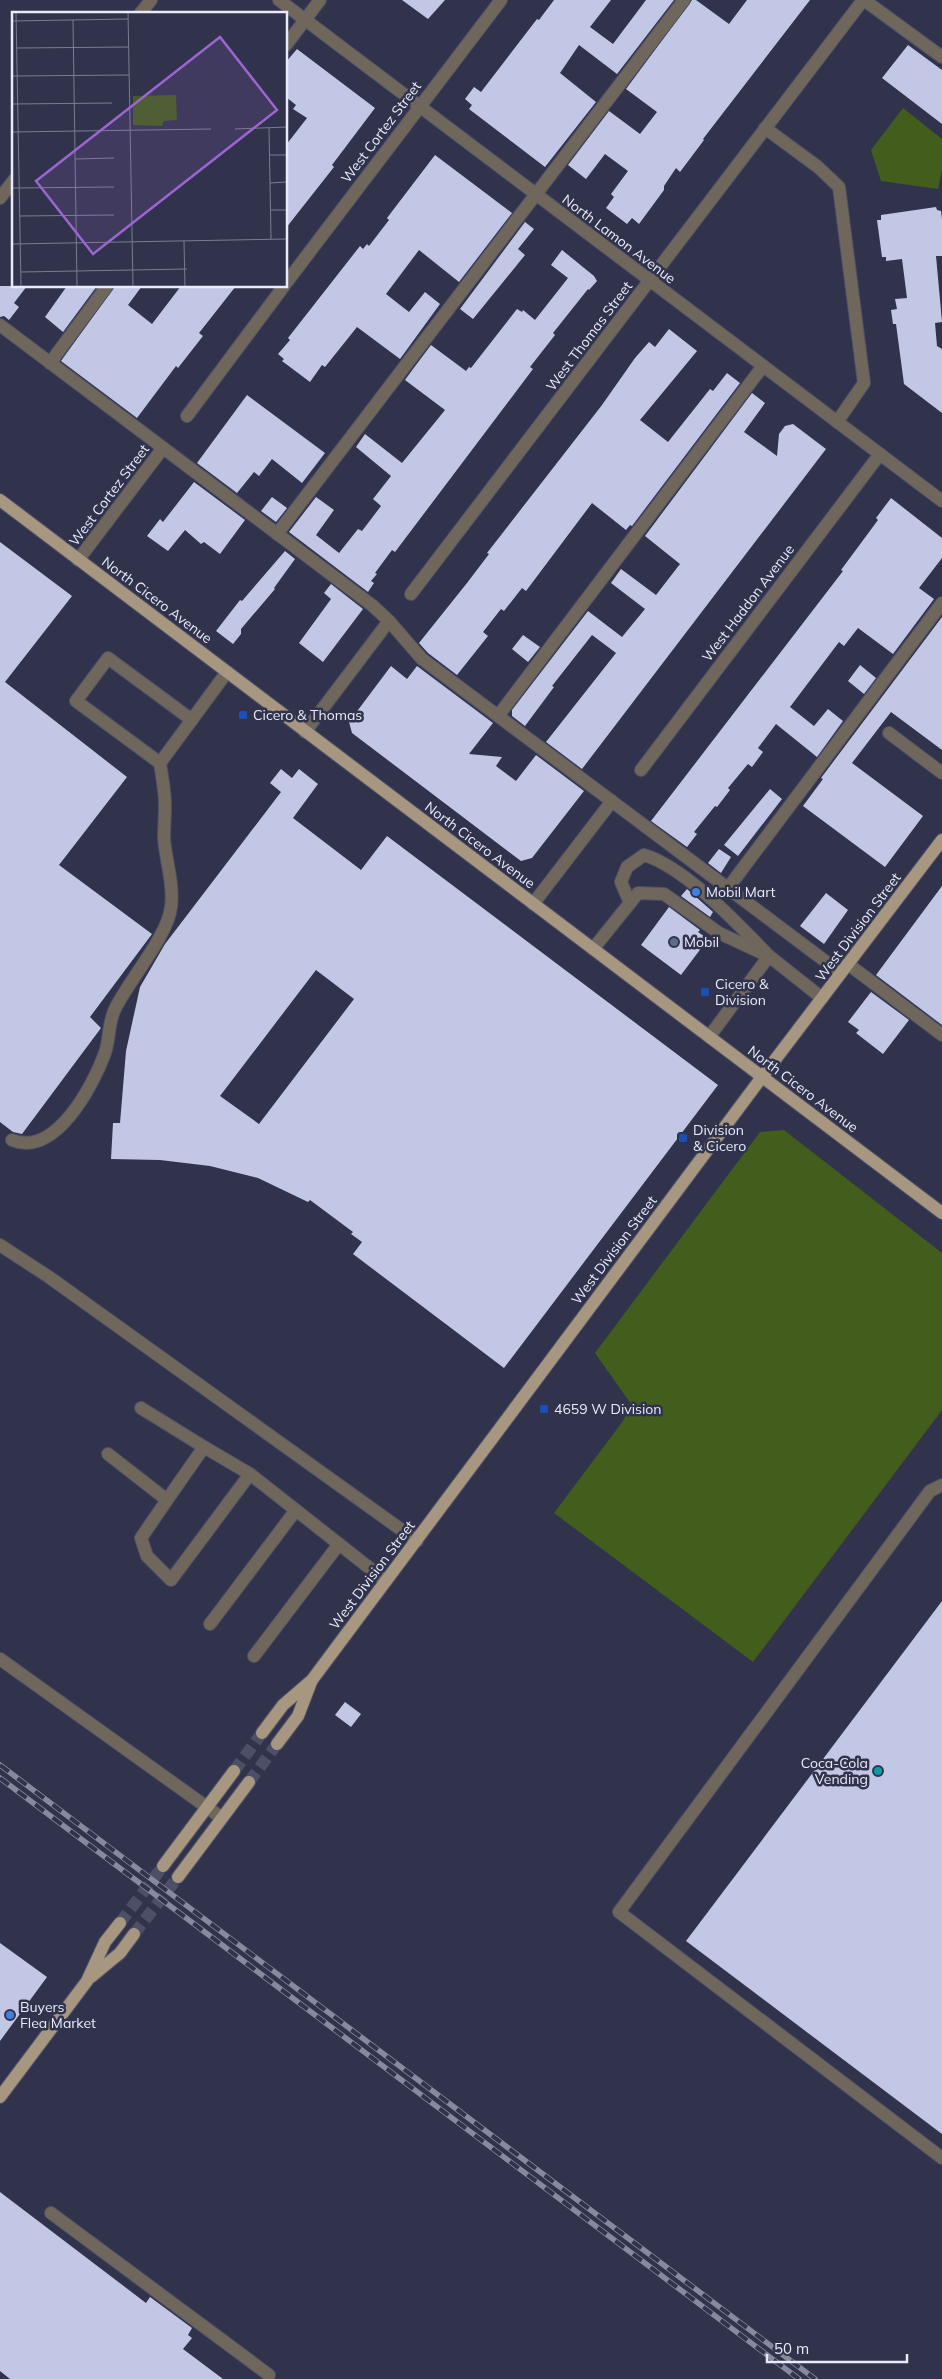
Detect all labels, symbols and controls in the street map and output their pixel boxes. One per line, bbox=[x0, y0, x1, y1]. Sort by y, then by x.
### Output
inset map bbox=[12, 12, 288, 288]
street label: West Cortez Street bbox=[337, 78, 425, 186]
street label: North Lamon Avenue bbox=[559, 190, 679, 288]
street label: West Thomas Street bbox=[542, 278, 636, 394]
street label: West Cortez Street bbox=[65, 441, 153, 549]
street label: West Haddon Avenue bbox=[698, 541, 798, 665]
street label: North Cicero Avenue bbox=[98, 553, 216, 647]
place label: Cicero & Thomas bbox=[253, 706, 362, 724]
marker: Cicero & Thomas bbox=[237, 709, 249, 721]
street label: North Cicero Avenue bbox=[421, 798, 539, 892]
street label: West Division Street bbox=[811, 869, 905, 985]
place label: Mobil Mart bbox=[706, 883, 776, 901]
marker: Mobil Mart bbox=[690, 886, 702, 898]
place label: Mobil bbox=[684, 933, 719, 951]
marker: Mobil bbox=[668, 936, 680, 948]
place label: Cicero & Division bbox=[715, 975, 769, 1009]
marker: Cicero & Division bbox=[699, 986, 711, 998]
street label: North Cicero Avenue bbox=[744, 1042, 862, 1136]
place label: Division & Cicero bbox=[693, 1121, 746, 1155]
marker: Division & Cicero bbox=[677, 1132, 689, 1144]
street label: West Division Street bbox=[567, 1192, 661, 1308]
place label: 4659 W Division bbox=[554, 1400, 662, 1418]
marker: 4659 W Division bbox=[538, 1403, 550, 1415]
street label: West Division Street bbox=[325, 1517, 419, 1633]
place label: Coca-Cola Vending bbox=[801, 1754, 868, 1788]
marker: Coca-Cola Vending bbox=[872, 1765, 884, 1777]
place label: Buyers Flea Market bbox=[20, 1998, 96, 2032]
marker: Buyers Flea Market bbox=[4, 2009, 16, 2021]
scale bar bbox=[767, 2332, 907, 2364]
text: 50 m bbox=[774, 2339, 809, 2358]

